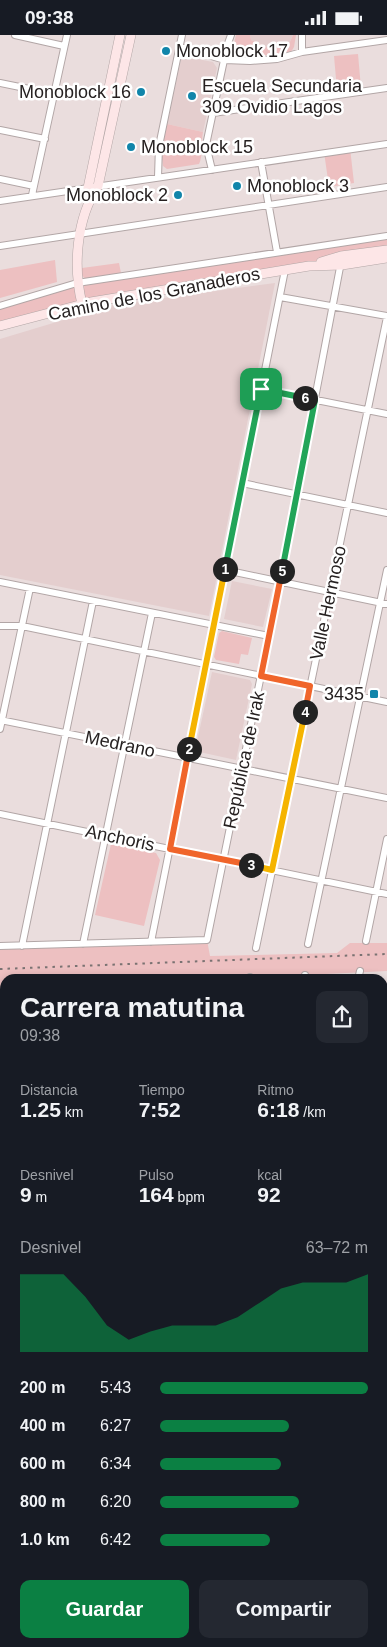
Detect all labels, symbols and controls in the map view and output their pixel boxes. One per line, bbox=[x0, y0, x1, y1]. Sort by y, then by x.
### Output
text: 09:38 bbox=[25, 7, 74, 28]
place label: Monoblock 17 bbox=[176, 41, 288, 61]
marker: Monoblock 17 bbox=[160, 45, 172, 57]
place label: Escuela Secundaria 309 Ovidio Lagos bbox=[202, 76, 363, 117]
place label: Monoblock 16 bbox=[19, 82, 131, 102]
marker: Monoblock 16 bbox=[135, 86, 147, 98]
marker: Escuela Secundaria 309 Ovidio Lagos bbox=[186, 90, 198, 102]
place label: Monoblock 15 bbox=[141, 137, 253, 157]
marker: Monoblock 15 bbox=[125, 141, 137, 153]
place label: Monoblock 3 bbox=[247, 176, 349, 196]
marker: Monoblock 3 bbox=[231, 180, 243, 192]
place label: Monoblock 2 bbox=[66, 185, 168, 205]
marker: Monoblock 2 bbox=[172, 189, 184, 201]
street label: Camino de los Granaderos bbox=[47, 264, 261, 324]
pin bbox=[240, 368, 282, 410]
icon: arrive bbox=[247, 375, 275, 403]
pin: 6 bbox=[292, 385, 318, 411]
text: 6 bbox=[302, 390, 309, 406]
street label: Valle Hermoso bbox=[306, 544, 350, 662]
pin: 1 bbox=[212, 557, 238, 581]
pin: 5 bbox=[270, 559, 294, 583]
text: 1 bbox=[222, 561, 229, 577]
text: 5 bbox=[279, 563, 286, 579]
place label: 3435 bbox=[324, 684, 364, 704]
street label: República de Irak bbox=[220, 688, 269, 831]
marker: 3435 bbox=[368, 688, 380, 700]
pin: 4 bbox=[292, 699, 318, 725]
text: 4 bbox=[302, 704, 309, 720]
street label: Medrano bbox=[83, 727, 157, 761]
pin: 2 bbox=[176, 737, 202, 761]
text: 2 bbox=[186, 741, 193, 757]
street label: Anchoris bbox=[84, 821, 156, 855]
pin: 3 bbox=[238, 853, 264, 877]
text: 3 bbox=[248, 857, 255, 873]
button: share bbox=[316, 991, 368, 1043]
text: Carrera matutina bbox=[20, 992, 244, 1023]
text: 09:38 bbox=[20, 1027, 60, 1044]
text: Distancia bbox=[20, 1082, 78, 1098]
text: Tiempo bbox=[139, 1082, 185, 1098]
text: Ritmo bbox=[257, 1082, 294, 1098]
text: 1.25 bbox=[20, 1098, 61, 1121]
text: 7:52 bbox=[139, 1098, 181, 1121]
text: 6:18 bbox=[257, 1098, 299, 1121]
text: km bbox=[61, 1104, 83, 1120]
text: /km bbox=[299, 1104, 326, 1120]
text: Desnivel bbox=[20, 1167, 74, 1183]
text: Pulso bbox=[139, 1167, 174, 1183]
text: kcal bbox=[257, 1167, 282, 1183]
text: 9 bbox=[20, 1183, 32, 1206]
text: 164 bbox=[139, 1183, 174, 1206]
text: 92 bbox=[257, 1183, 281, 1206]
text: m bbox=[32, 1189, 47, 1205]
text: bpm bbox=[174, 1189, 205, 1205]
text: Desnivel bbox=[20, 1239, 81, 1256]
text: 63–72 m bbox=[306, 1239, 368, 1256]
text: 200 m bbox=[20, 1379, 65, 1396]
text: 5:43 bbox=[100, 1379, 131, 1396]
text: 400 m bbox=[20, 1417, 65, 1434]
text: 6:27 bbox=[100, 1417, 131, 1434]
text: 600 m bbox=[20, 1455, 65, 1472]
text: 6:34 bbox=[100, 1455, 131, 1472]
text: 800 m bbox=[20, 1493, 65, 1510]
text: 6:20 bbox=[100, 1493, 131, 1510]
text: 1.0 km bbox=[20, 1531, 70, 1548]
text: 6:42 bbox=[100, 1531, 131, 1548]
button: Guardar bbox=[20, 1580, 189, 1638]
button: Compartir bbox=[199, 1580, 368, 1638]

